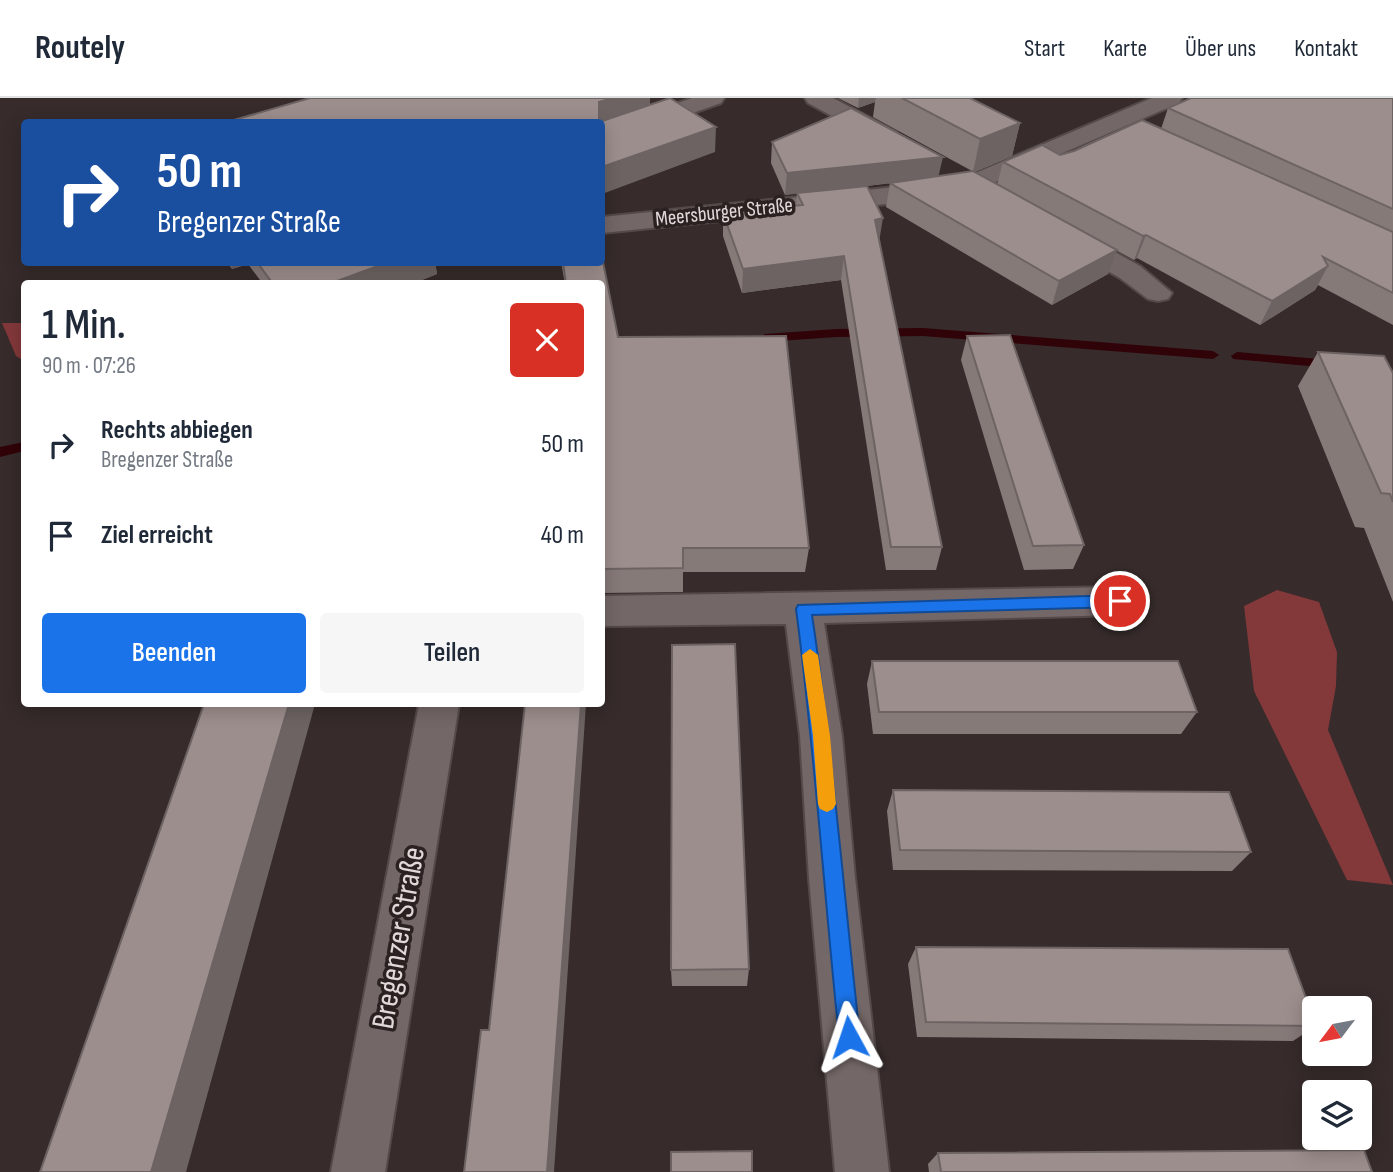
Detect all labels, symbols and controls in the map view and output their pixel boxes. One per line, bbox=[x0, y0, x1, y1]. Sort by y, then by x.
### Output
text: Routely bbox=[35, 28, 125, 68]
text: Start bbox=[1024, 34, 1065, 63]
text: Karte bbox=[1103, 34, 1147, 63]
text: Über uns bbox=[1185, 34, 1256, 63]
text: Kontakt bbox=[1294, 34, 1358, 63]
text: 50 m bbox=[157, 143, 242, 202]
icon: right bbox=[42, 147, 133, 238]
street label: Meersburger Straße bbox=[654, 192, 794, 232]
text: Bregenzer Straße bbox=[157, 203, 341, 242]
text: 1 Min. bbox=[42, 300, 126, 351]
button: close bbox=[510, 303, 584, 377]
text: 90 m · 07:26 bbox=[42, 352, 136, 380]
text: Rechts abbiegen bbox=[101, 415, 253, 446]
icon: right bbox=[42, 426, 80, 464]
text: 50 m bbox=[541, 429, 584, 460]
text: Bregenzer Straße bbox=[101, 446, 233, 474]
icon: arrive bbox=[42, 517, 80, 555]
text: Ziel erreicht bbox=[101, 520, 213, 551]
text: 40 m bbox=[541, 520, 584, 551]
pin bbox=[1090, 571, 1150, 631]
icon: arrive bbox=[1101, 582, 1139, 620]
button: Beenden bbox=[42, 613, 306, 693]
button: Teilen bbox=[320, 613, 584, 693]
street label: Bregenzer Straße bbox=[364, 844, 434, 1032]
north arrow bbox=[1302, 996, 1372, 1066]
map controls bbox=[1302, 996, 1372, 1150]
position arrow bbox=[812, 1000, 886, 1074]
button: layers bbox=[1302, 1080, 1372, 1150]

